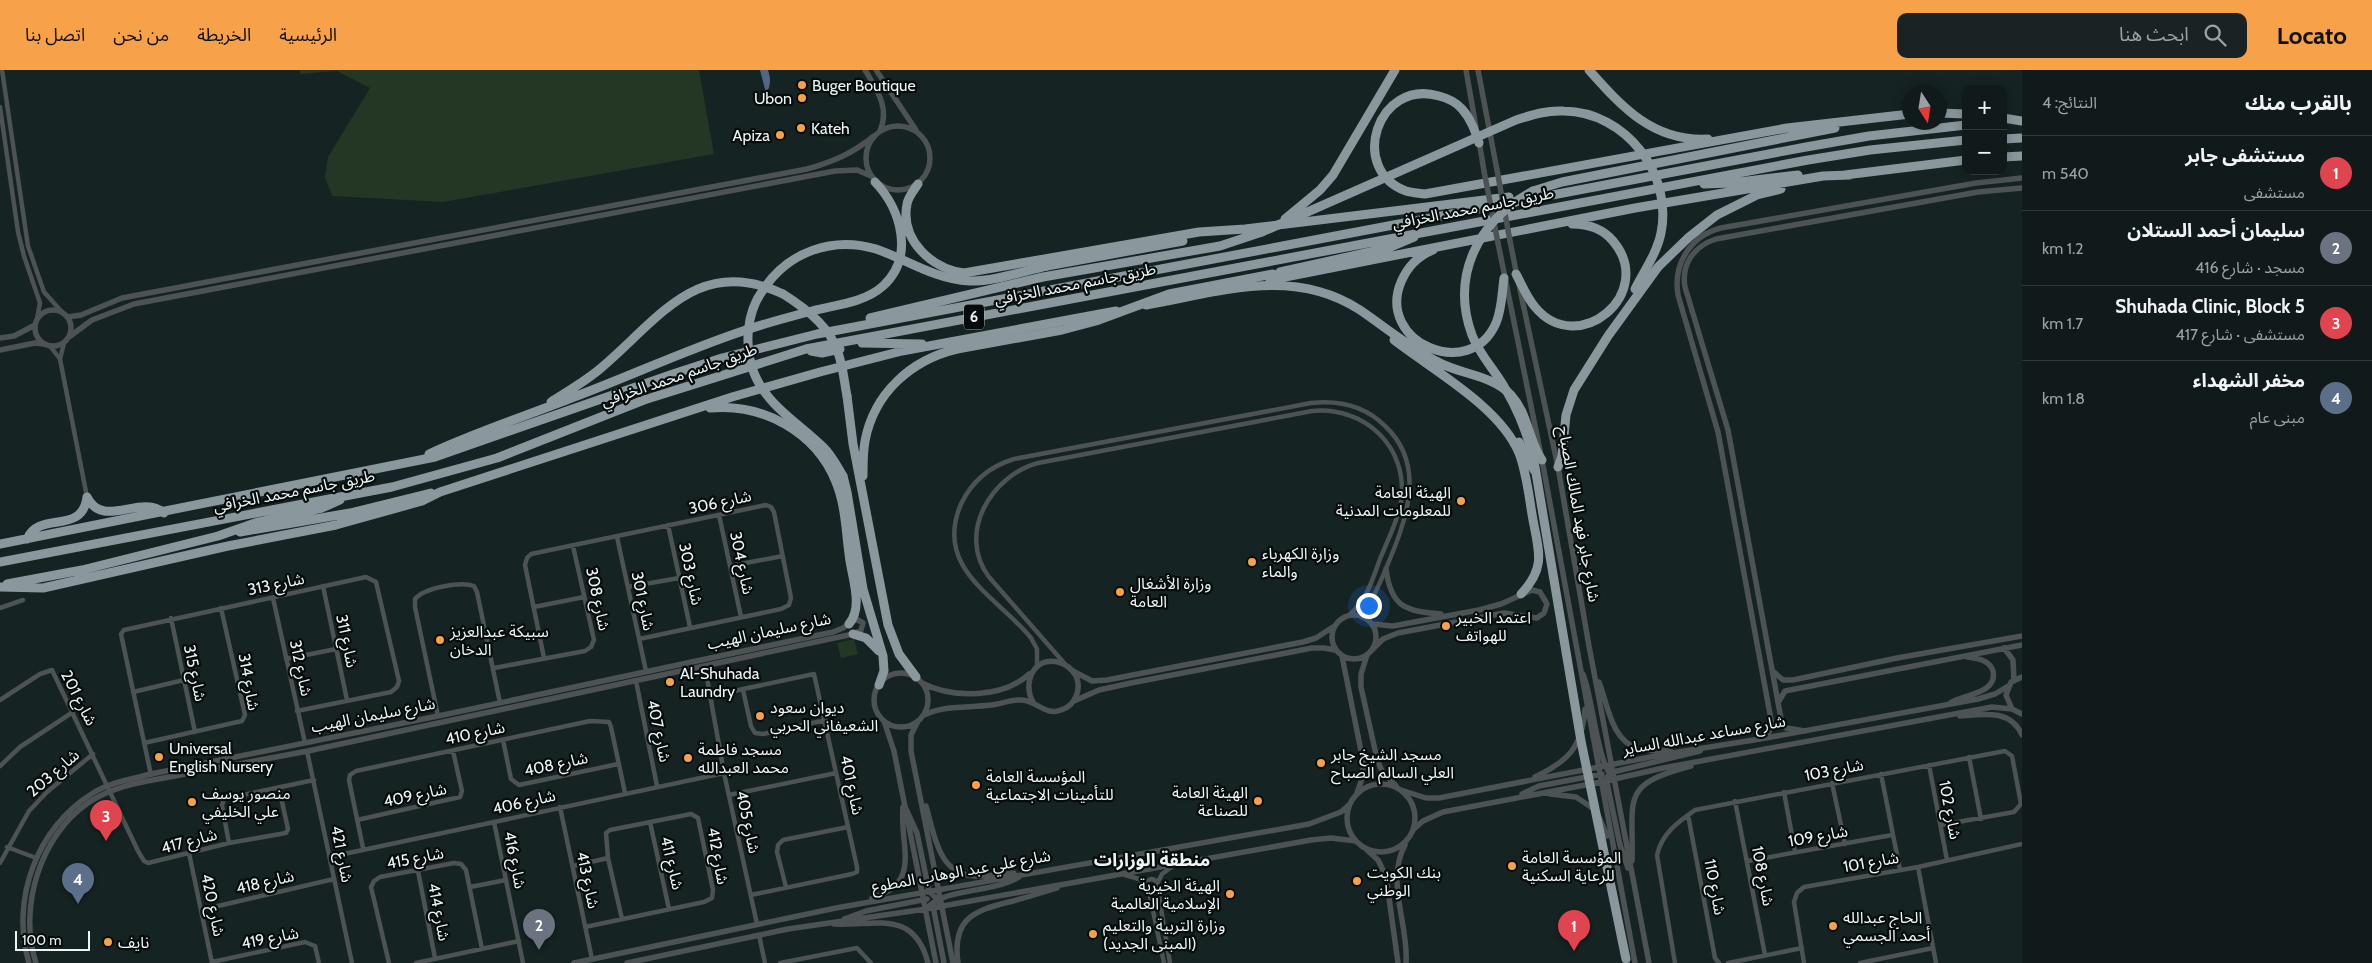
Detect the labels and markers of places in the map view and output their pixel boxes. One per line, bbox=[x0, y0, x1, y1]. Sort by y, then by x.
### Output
place label: Buger Boutique bbox=[812, 76, 916, 95]
marker: Buger Boutique bbox=[796, 79, 808, 91]
place label: Ubon bbox=[754, 89, 792, 108]
marker: Ubon bbox=[796, 92, 808, 104]
place label: Kateh bbox=[811, 119, 850, 138]
marker: Kateh bbox=[795, 122, 807, 134]
place label: Apiza bbox=[733, 126, 770, 145]
marker: Apiza bbox=[774, 129, 786, 141]
place label: الهيئة العامة للمعلومات المدنية bbox=[1336, 483, 1451, 520]
marker: الهيئة العامة للمعلومات المدنية bbox=[1455, 495, 1467, 507]
place label: وزارة الكهرباء والماء bbox=[1262, 544, 1339, 581]
marker: وزارة الكهرباء والماء bbox=[1246, 556, 1258, 568]
place label: وزارة الأشغال العامة bbox=[1130, 574, 1212, 611]
marker: وزارة الأشغال العامة bbox=[1114, 586, 1126, 598]
place label: اعتمد الخبير للهواتف bbox=[1455, 608, 1531, 645]
marker: اعتمد الخبير للهواتف bbox=[1440, 620, 1452, 632]
place label: سبيكة عبدالعزيز الدخان bbox=[449, 622, 549, 659]
marker: سبيكة عبدالعزيز الدخان bbox=[434, 634, 446, 646]
place label: Al-Shuhada Laundry bbox=[680, 664, 760, 701]
marker: Al-Shuhada Laundry bbox=[664, 676, 676, 688]
place label: ديوان سعود الشعيفاني الحربي bbox=[770, 698, 878, 737]
marker: ديوان سعود الشعيفاني الحربي bbox=[754, 710, 766, 722]
place label: Universal English Nursery bbox=[169, 739, 273, 776]
place label: مسجد فاطمة محمد العبدالله bbox=[698, 740, 789, 777]
place label: مسجد الشيخ جابر العلي السالم الصباح bbox=[1330, 745, 1454, 785]
marker: Universal English Nursery bbox=[153, 751, 165, 763]
marker: مسجد فاطمة محمد العبدالله bbox=[682, 752, 694, 764]
marker: مسجد الشيخ جابر العلي السالم الصباح bbox=[1315, 757, 1327, 769]
place label: المؤسسة العامة للتأمينات الاجتماعية bbox=[986, 767, 1114, 804]
marker: المؤسسة العامة للتأمينات الاجتماعية bbox=[970, 779, 982, 791]
place label: الهيئة العامة للصناعة bbox=[1172, 783, 1248, 820]
place label: منصور يوسف علي الخليفي bbox=[202, 784, 291, 823]
marker: الهيئة العامة للصناعة bbox=[1252, 795, 1264, 807]
marker: منصور يوسف علي الخليفي bbox=[186, 796, 198, 808]
pin: 3 bbox=[90, 800, 122, 841]
place label: المؤسسة العامة للرعاية السكنية bbox=[1522, 848, 1621, 885]
marker: المؤسسة العامة للرعاية السكنية bbox=[1506, 860, 1518, 872]
pin: 4 bbox=[62, 863, 94, 904]
place label: بنك الكويت الوطني bbox=[1367, 863, 1441, 902]
marker: بنك الكويت الوطني bbox=[1351, 875, 1363, 887]
place label: الهيئة الخيرية الإسلامية العالمية bbox=[1111, 876, 1220, 914]
marker: الهيئة الخيرية الإسلامية العالمية bbox=[1224, 888, 1236, 900]
place label: الحاج عبدالله أحمد الجسمي bbox=[1843, 908, 1930, 947]
pin: 2 bbox=[523, 909, 555, 950]
pin: 1 bbox=[1558, 910, 1590, 951]
place label: وزارة التربية والتعليم (المبنى الجديد) bbox=[1103, 916, 1225, 953]
marker: الحاج عبدالله أحمد الجسمي bbox=[1827, 920, 1839, 932]
marker: وزارة التربية والتعليم (المبنى الجديد) bbox=[1087, 928, 1099, 940]
place label: نايف bbox=[118, 933, 149, 952]
marker: نايف bbox=[102, 936, 114, 948]

